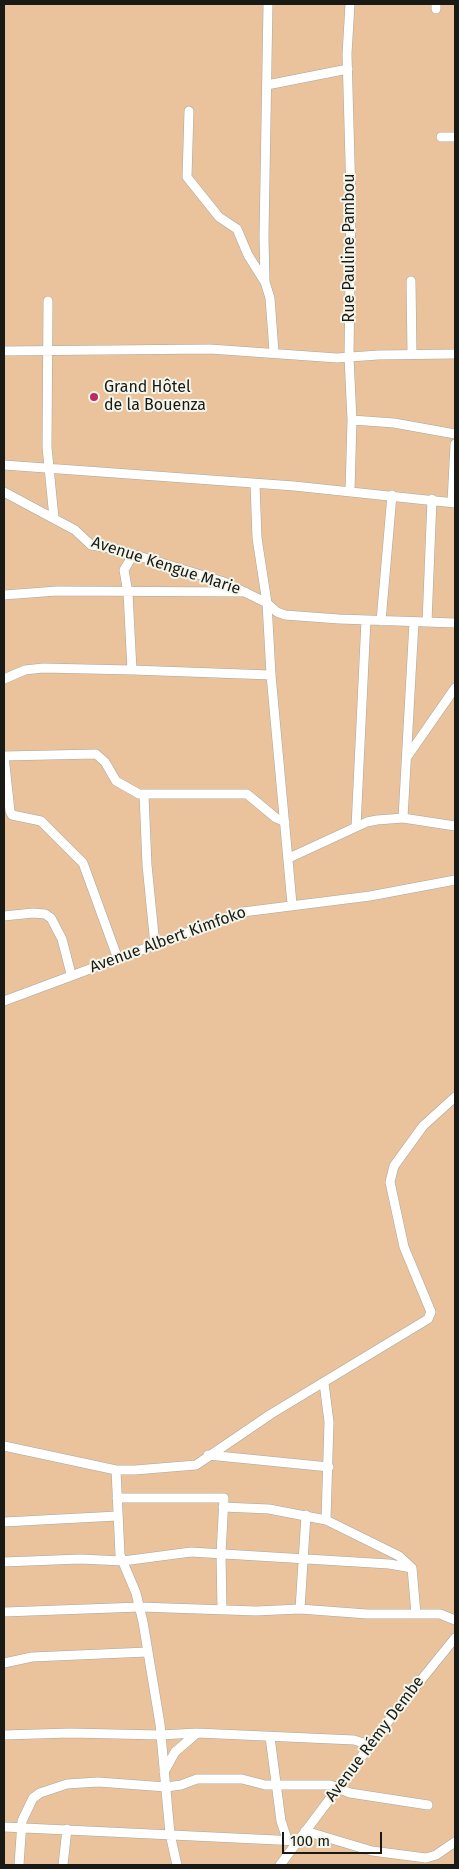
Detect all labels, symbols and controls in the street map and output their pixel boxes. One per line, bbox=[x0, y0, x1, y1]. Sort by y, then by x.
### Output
street label: Rue Pauline Pambou bbox=[340, 174, 360, 322]
place label: Grand Hôtel de la Bouenza bbox=[104, 378, 206, 416]
marker: Grand Hôtel de la Bouenza bbox=[88, 391, 100, 403]
street label: Avenue Kengue Marie bbox=[89, 533, 243, 599]
street label: Avenue Albert Kimfoko bbox=[87, 903, 249, 977]
street label: Avenue Rémy Dembe bbox=[322, 1672, 428, 1806]
scale bar bbox=[284, 1822, 384, 1854]
text: 100 m bbox=[290, 1832, 330, 1850]

